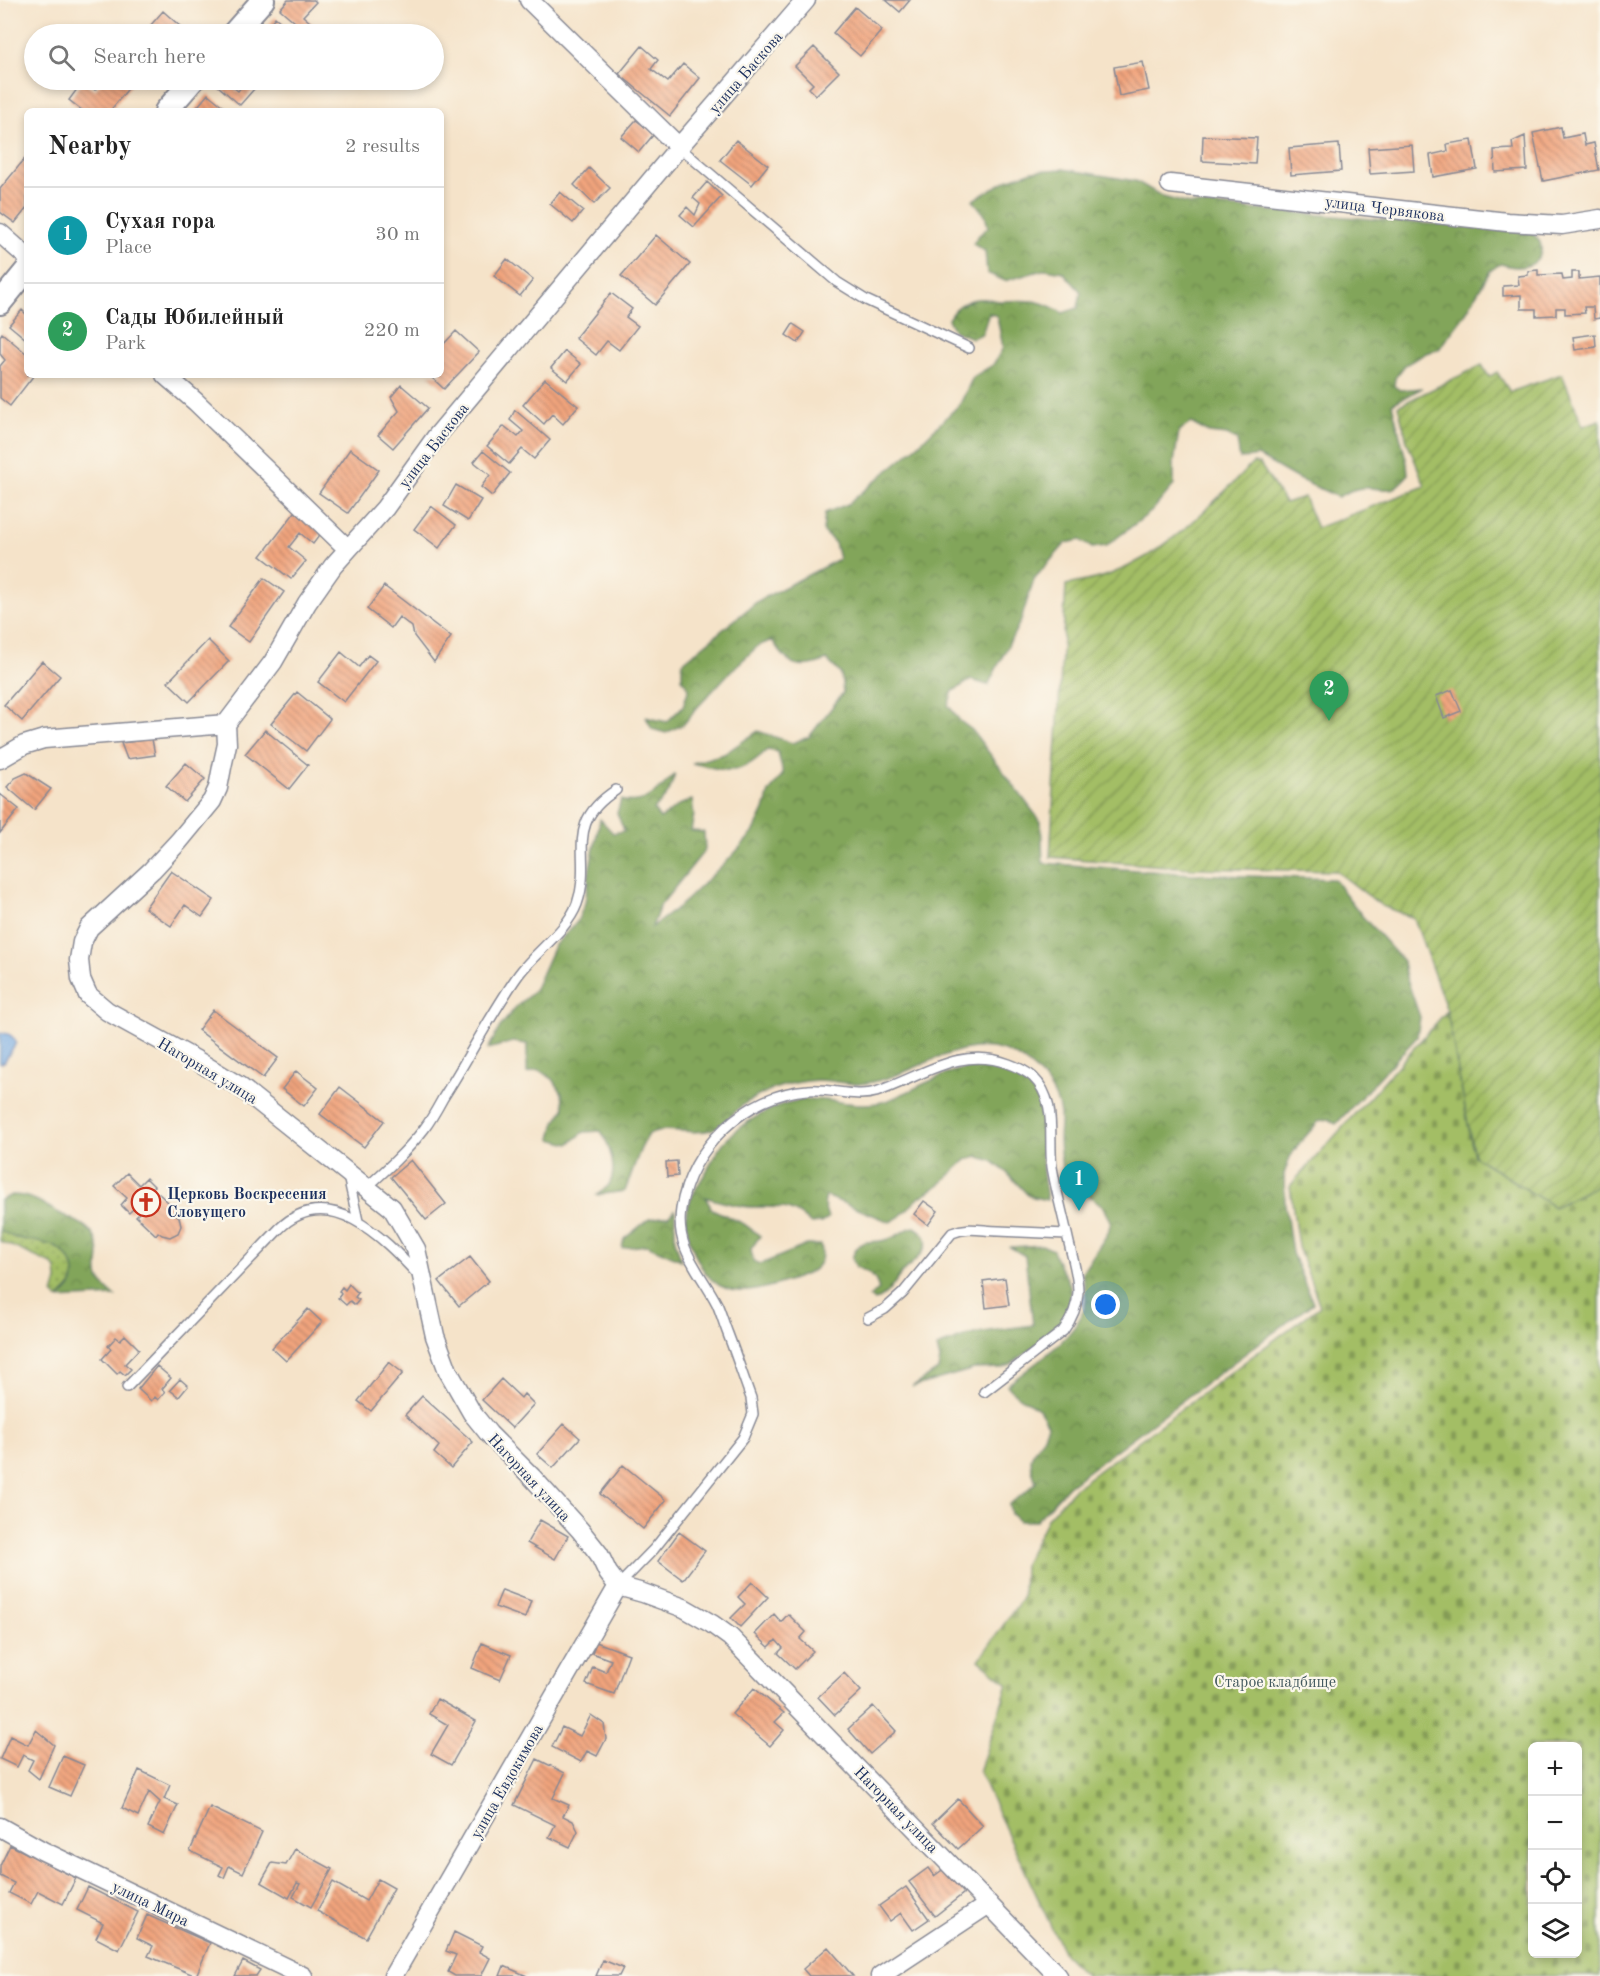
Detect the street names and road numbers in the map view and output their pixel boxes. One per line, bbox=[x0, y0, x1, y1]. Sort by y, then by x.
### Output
street label: улица Баскова bbox=[707, 29, 786, 117]
street label: улица Червякова bbox=[1324, 195, 1446, 225]
street label: улица Баскова bbox=[397, 401, 473, 492]
street label: Нагорная улица bbox=[154, 1036, 260, 1108]
street label: Нагорная улица bbox=[484, 1431, 573, 1525]
street label: улица Евдокимова bbox=[468, 1722, 547, 1842]
street label: Нагорная улица bbox=[850, 1764, 941, 1857]
street label: улица Мира bbox=[109, 1879, 191, 1930]

